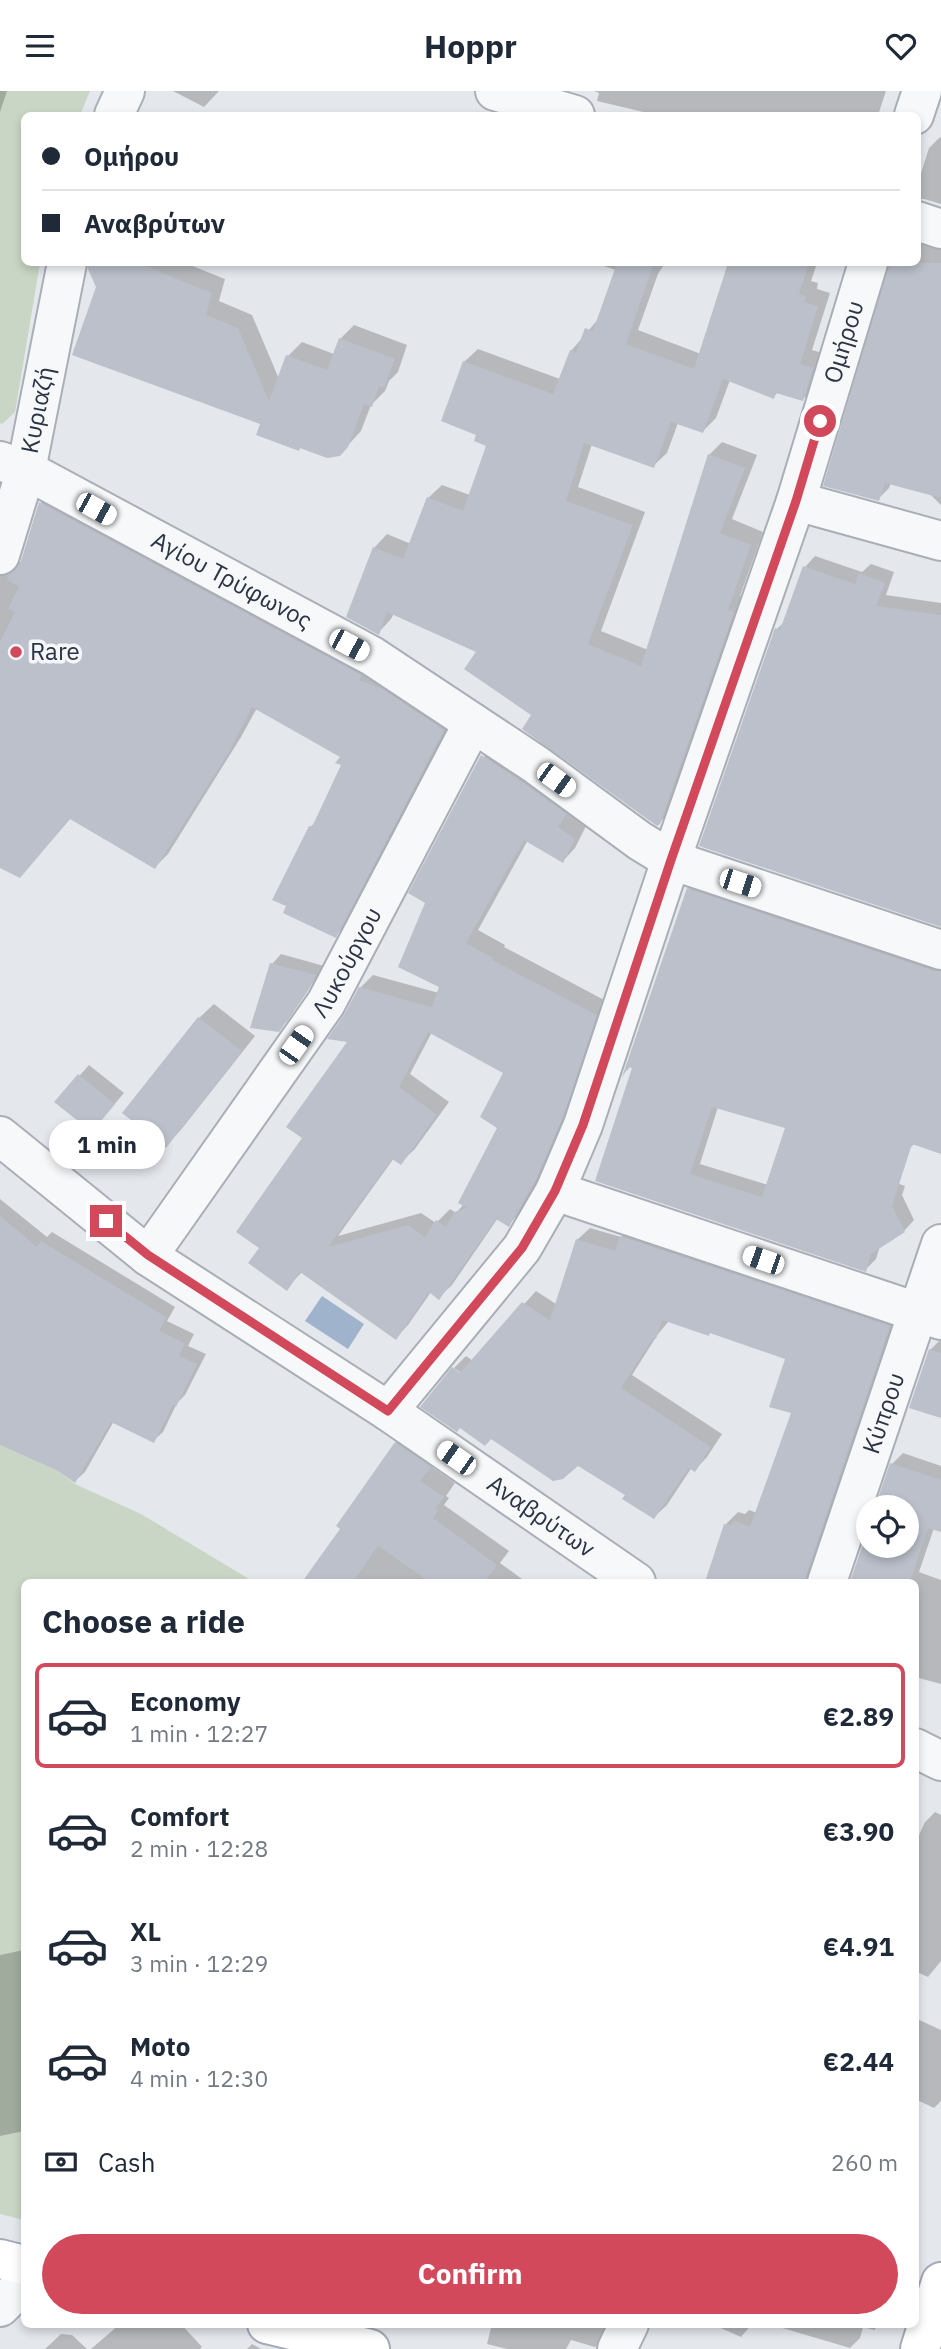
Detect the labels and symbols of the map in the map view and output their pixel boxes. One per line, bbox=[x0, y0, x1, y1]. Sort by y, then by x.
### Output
street label: Ομήρου bbox=[816, 296, 871, 387]
street label: Κυριαζή bbox=[13, 364, 61, 456]
route start bbox=[804, 405, 836, 437]
car bbox=[73, 490, 120, 528]
street label: Αγίου Τρύφωνος bbox=[146, 523, 318, 636]
car bbox=[326, 626, 373, 664]
place label: Rare bbox=[30, 635, 80, 667]
marker: Rare bbox=[8, 644, 24, 660]
car bbox=[533, 759, 580, 801]
car bbox=[717, 867, 764, 899]
street label: Λυκούργου bbox=[304, 901, 388, 1023]
car bbox=[276, 1022, 317, 1068]
callout: 1 min bbox=[48, 1119, 164, 1169]
route end bbox=[90, 1205, 122, 1237]
car bbox=[740, 1243, 787, 1277]
street label: Κύπρου bbox=[854, 1368, 911, 1458]
car bbox=[433, 1437, 480, 1479]
street label: Αναβρύτων bbox=[481, 1467, 602, 1564]

